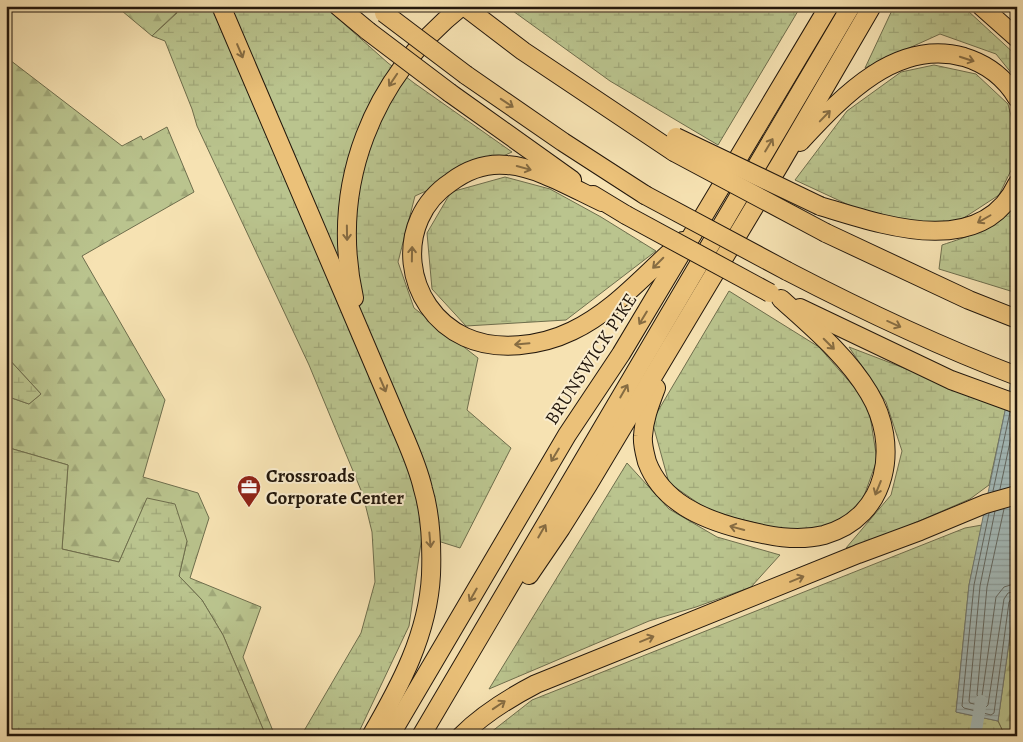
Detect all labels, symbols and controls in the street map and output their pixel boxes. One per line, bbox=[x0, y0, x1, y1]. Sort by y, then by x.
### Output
one-way arrow bbox=[235, 43, 245, 58]
one-way arrow bbox=[959, 54, 975, 64]
one-way arrow bbox=[388, 73, 398, 87]
one-way arrow bbox=[499, 98, 513, 108]
one-way arrow bbox=[819, 110, 831, 122]
one-way arrow bbox=[764, 139, 774, 153]
one-way arrow bbox=[515, 164, 531, 173]
one-way arrow bbox=[977, 214, 991, 224]
one-way arrow bbox=[342, 224, 352, 241]
one-way arrow bbox=[407, 246, 417, 262]
one-way arrow bbox=[653, 257, 665, 269]
street label: BRUNSWICK PIKE bbox=[539, 288, 643, 430]
one-way arrow bbox=[637, 311, 647, 325]
one-way arrow bbox=[886, 319, 901, 329]
one-way arrow bbox=[823, 338, 835, 350]
one-way arrow bbox=[514, 339, 530, 349]
one-way arrow bbox=[378, 377, 388, 392]
one-way arrow bbox=[620, 384, 630, 399]
one-way arrow bbox=[550, 448, 560, 462]
place label: Crossroads Corporate Center bbox=[266, 463, 404, 511]
office icon: Crossroads Corporate Center bbox=[236, 474, 262, 508]
one-way arrow bbox=[873, 480, 883, 495]
one-way arrow bbox=[730, 523, 746, 532]
one-way arrow bbox=[538, 525, 548, 539]
one-way arrow bbox=[425, 531, 435, 547]
one-way arrow bbox=[790, 573, 805, 582]
one-way arrow bbox=[468, 588, 478, 602]
one-way arrow bbox=[639, 634, 654, 643]
one-way arrow bbox=[491, 700, 505, 710]

